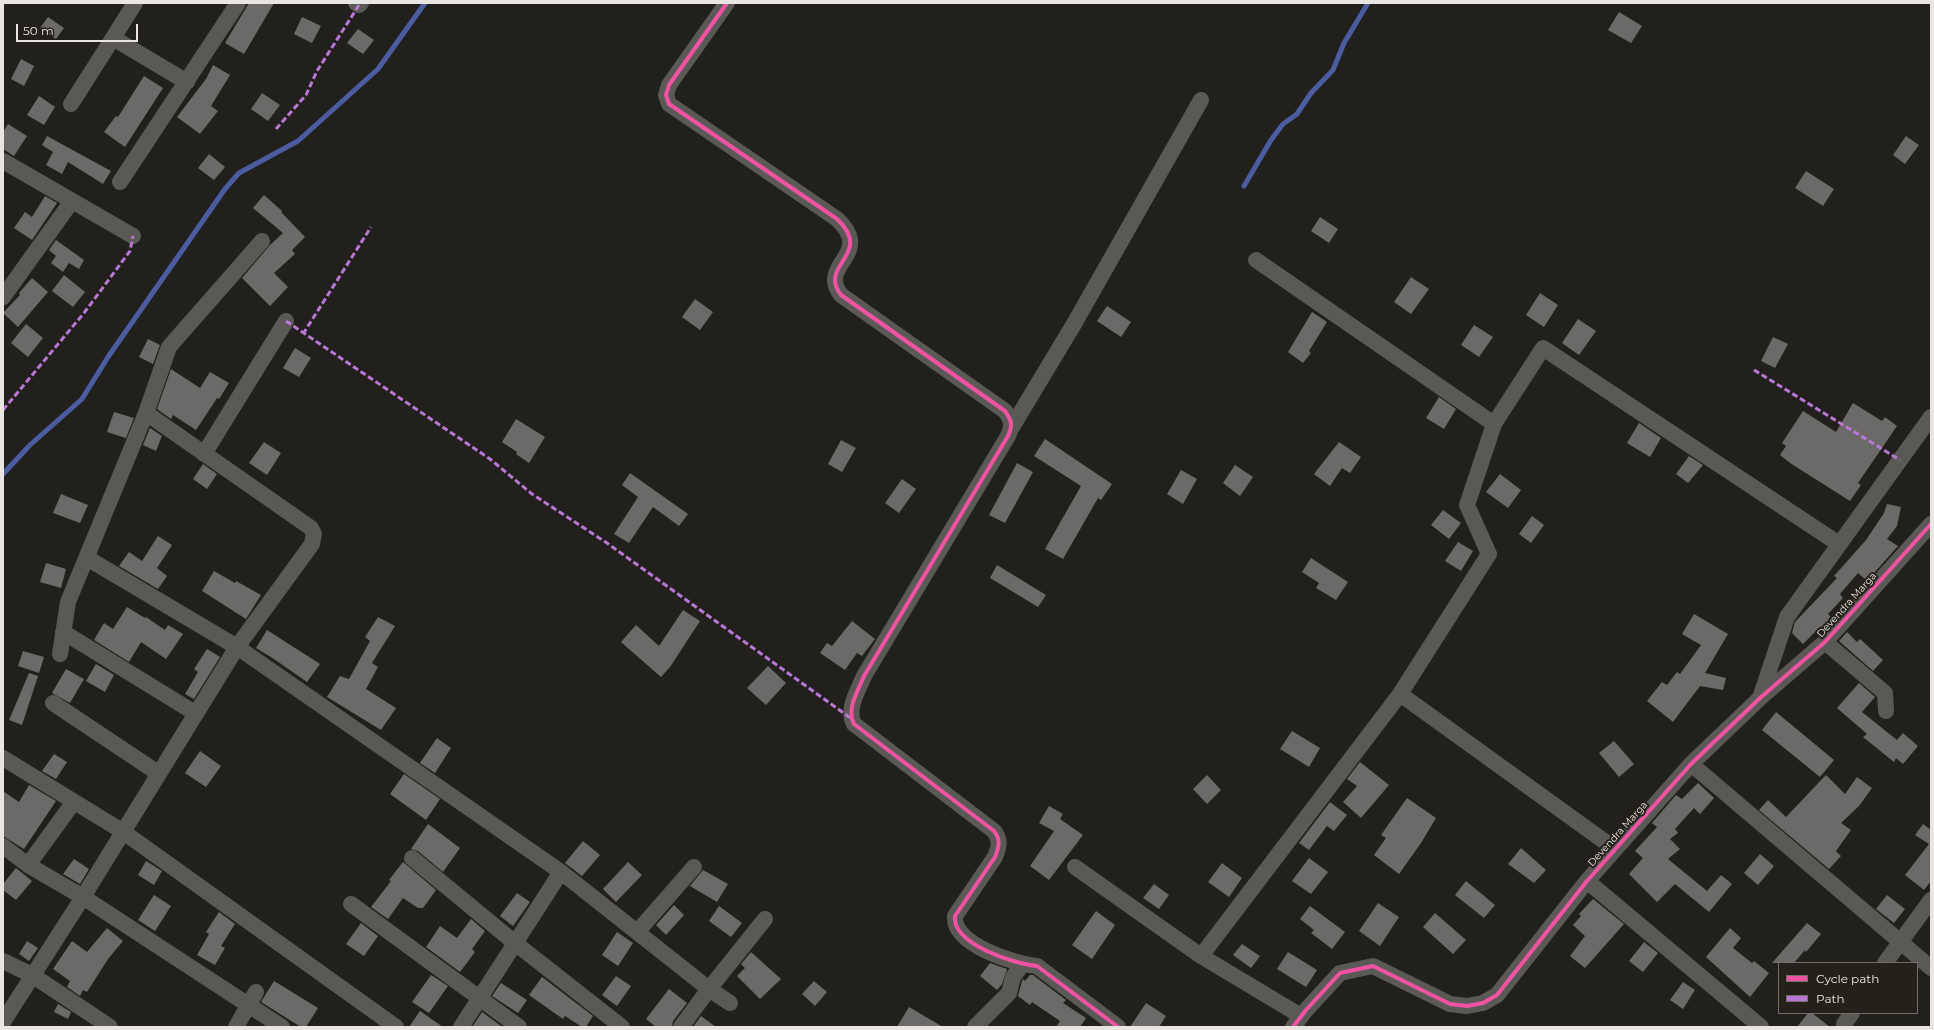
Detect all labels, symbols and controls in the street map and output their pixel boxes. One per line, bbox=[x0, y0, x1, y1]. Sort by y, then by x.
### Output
scale bar bbox=[18, 16, 140, 42]
text: 50 m bbox=[23, 23, 54, 38]
street label: Devendra Marga bbox=[1815, 570, 1879, 640]
street label: Devendra Marga bbox=[1586, 799, 1650, 869]
legend bbox=[1778, 962, 1918, 1014]
text: Cycle path bbox=[1816, 971, 1879, 986]
text: Path bbox=[1816, 991, 1845, 1006]

